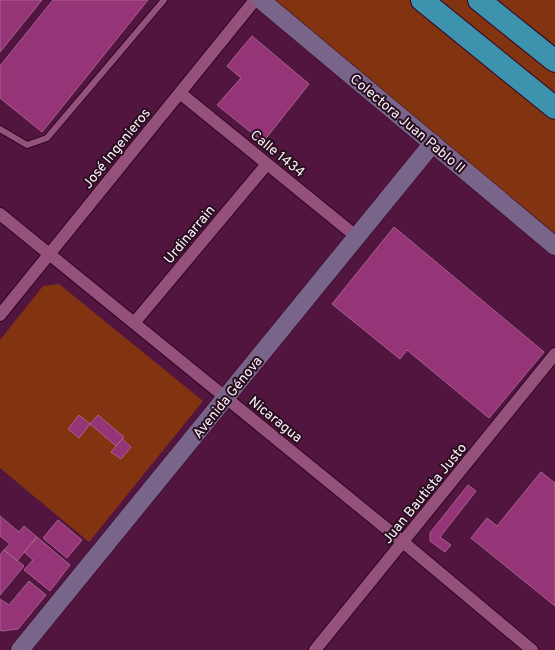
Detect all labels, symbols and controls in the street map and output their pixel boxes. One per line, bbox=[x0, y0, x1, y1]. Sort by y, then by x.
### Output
street label: Colectora Juan Pablo II bbox=[346, 71, 468, 177]
street label: José Ingenieros bbox=[80, 105, 155, 193]
street label: Calle 1434 bbox=[246, 127, 308, 181]
street label: Urdinarrain bbox=[161, 202, 219, 268]
street label: Avenida Génova bbox=[190, 353, 266, 442]
street label: Nicaragua bbox=[245, 393, 305, 447]
street label: Juan Bautista Justo bbox=[379, 440, 471, 548]

